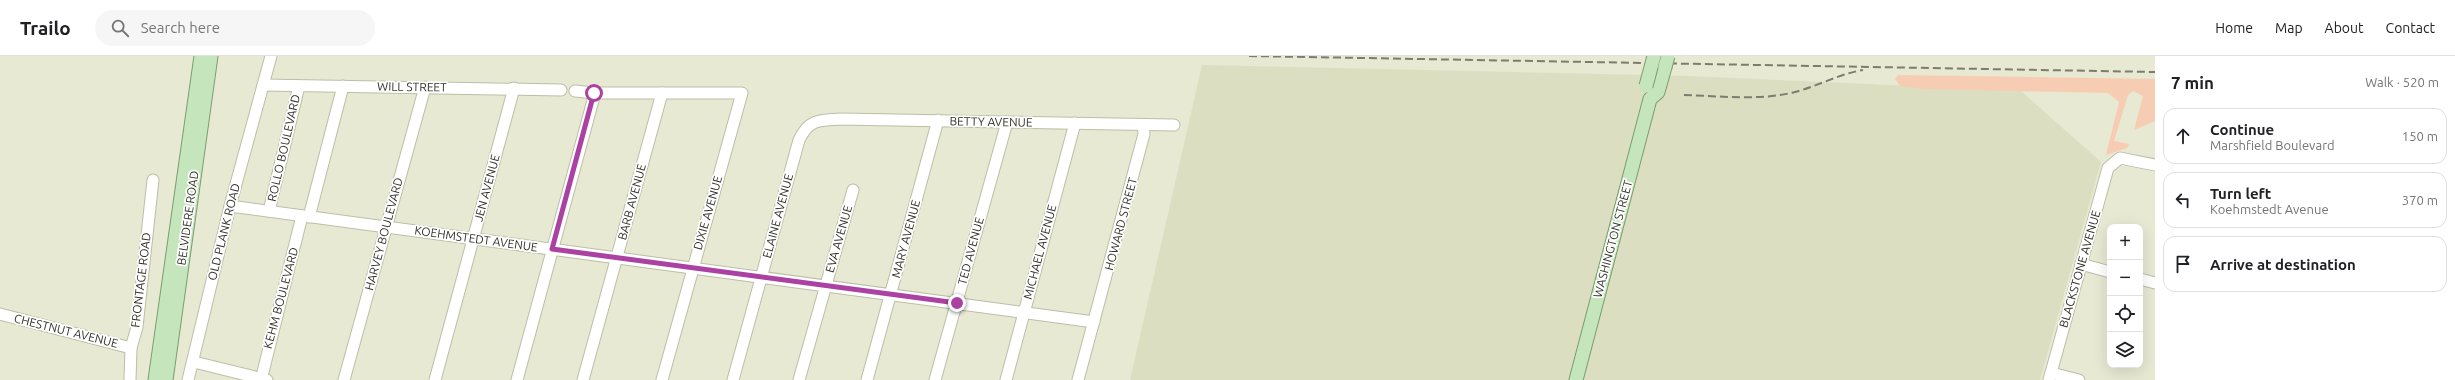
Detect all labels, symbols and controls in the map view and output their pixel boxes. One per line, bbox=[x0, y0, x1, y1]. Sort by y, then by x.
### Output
search box bbox=[95, 10, 375, 46]
text: Trailo bbox=[20, 17, 71, 39]
icon: search bbox=[109, 17, 131, 39]
text: Search here bbox=[141, 19, 220, 36]
text: Home bbox=[2215, 20, 2253, 36]
text: Map bbox=[2275, 20, 2303, 36]
text: About bbox=[2325, 20, 2364, 36]
text: Contact bbox=[2386, 20, 2435, 36]
text: 7 min bbox=[2171, 73, 2214, 92]
text: Walk · 520 m bbox=[2365, 75, 2439, 89]
street label: WILL STREET bbox=[377, 79, 447, 94]
route start bbox=[585, 84, 603, 102]
street label: ROLLO BOULEVARD bbox=[265, 93, 302, 203]
street label: BETTY AVENUE bbox=[949, 114, 1033, 129]
text: Continue bbox=[2210, 121, 2274, 138]
icon: ahead bbox=[2172, 125, 2194, 147]
text: 150 m bbox=[2402, 129, 2438, 143]
text: Marshfield Boulevard bbox=[2210, 138, 2335, 152]
street label: JEN AVENUE bbox=[471, 153, 502, 223]
street label: BARB AVENUE bbox=[615, 162, 648, 241]
street label: BELVIDERE ROAD bbox=[174, 170, 201, 266]
street label: ELAINE AVENUE bbox=[760, 172, 795, 260]
street label: DIXIE AVENUE bbox=[691, 174, 724, 251]
street label: HARVEY BOULEVARD bbox=[362, 176, 405, 292]
street label: HOWARD STREET bbox=[1102, 176, 1139, 272]
street label: WASHINGTON STREET bbox=[1591, 179, 1635, 299]
street label: OLD PLANK ROAD bbox=[205, 182, 242, 282]
text: Turn left bbox=[2210, 185, 2271, 202]
icon: left bbox=[2172, 189, 2194, 211]
text: 370 m bbox=[2402, 193, 2438, 207]
street label: MARY AVENUE bbox=[889, 198, 922, 279]
text: Koehmstedt Avenue bbox=[2210, 202, 2329, 216]
street label: EVA AVENUE bbox=[823, 203, 854, 274]
street label: MICHAEL AVENUE bbox=[1021, 203, 1058, 301]
street label: BLACKSTONE AVENUE bbox=[2057, 208, 2103, 329]
street label: TED AVENUE bbox=[955, 215, 986, 286]
street label: KOEHMSTEDT AVENUE bbox=[414, 223, 539, 254]
map controls bbox=[2107, 224, 2143, 368]
button: + bbox=[2107, 224, 2143, 260]
street label: FRONTAGE ROAD bbox=[128, 232, 153, 328]
street label: KEHM BOULEVARD bbox=[261, 246, 300, 350]
icon: arrive bbox=[2172, 253, 2194, 275]
text: Arrive at destination bbox=[2210, 256, 2356, 273]
button: − bbox=[2107, 260, 2143, 296]
route end bbox=[948, 294, 966, 312]
button: locate bbox=[2107, 296, 2143, 332]
street label: CHESTNUT AVENUE bbox=[13, 311, 120, 350]
button: layers bbox=[2107, 332, 2143, 368]

